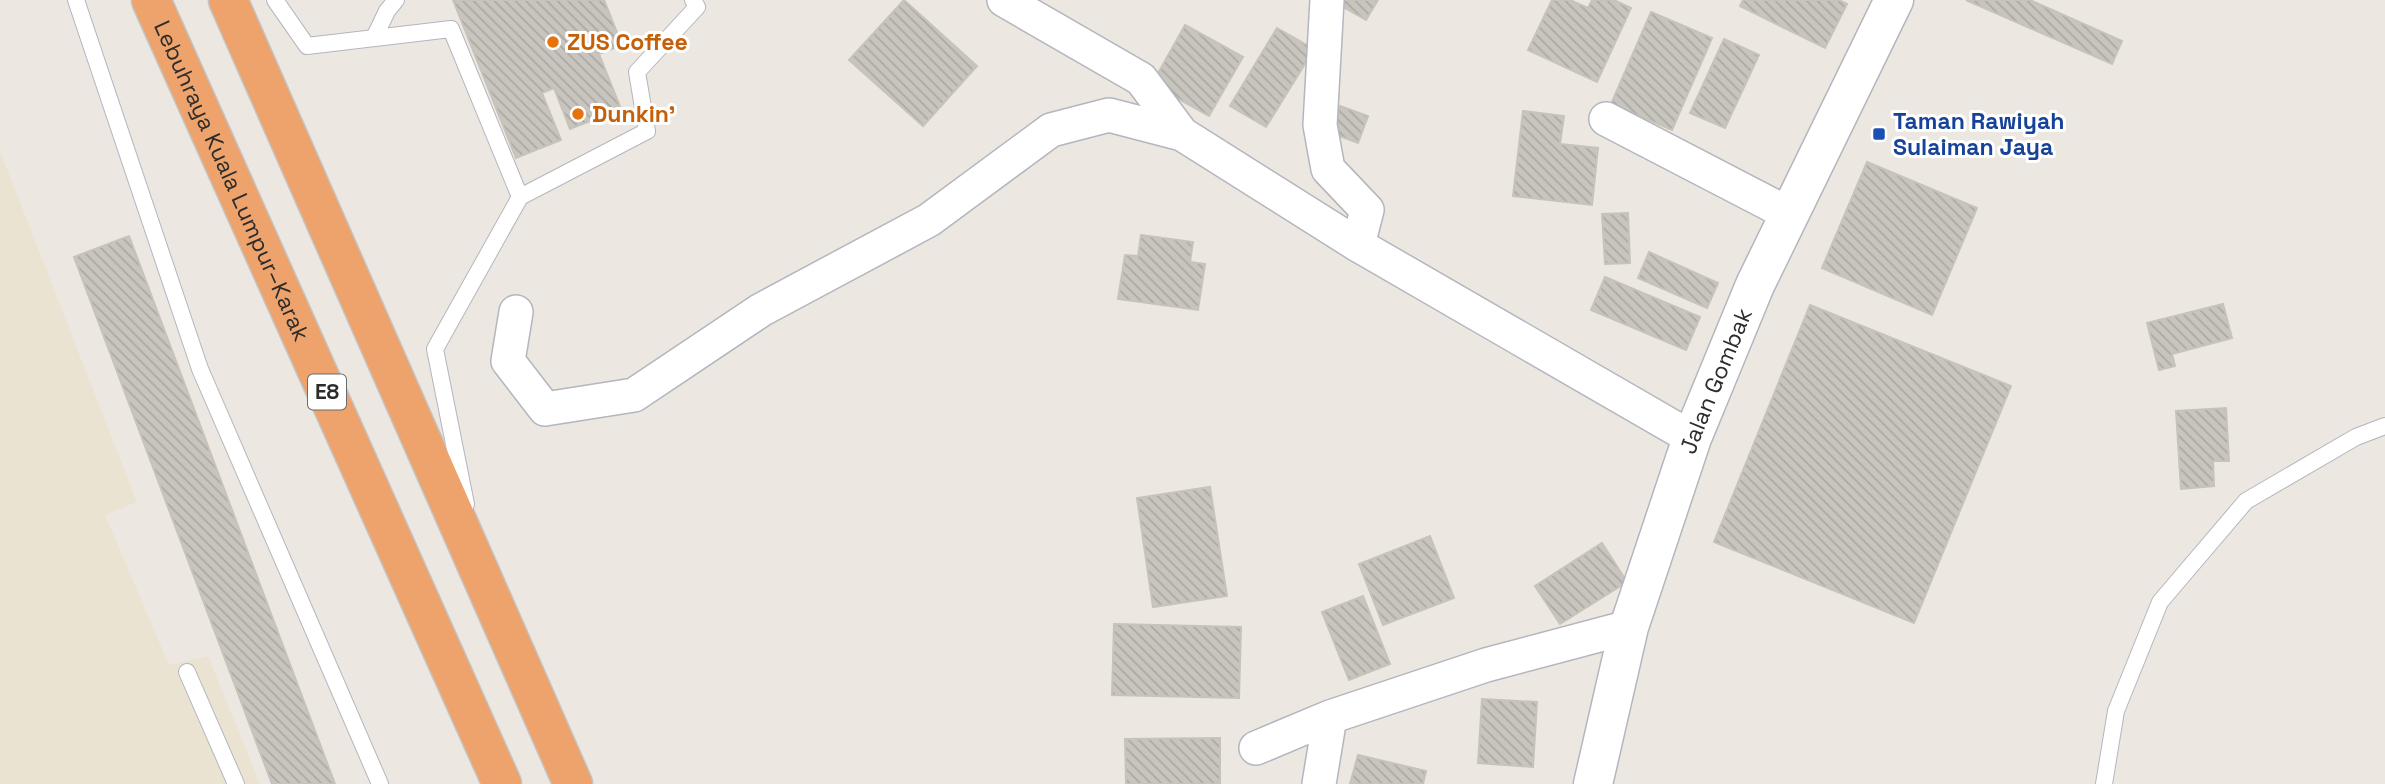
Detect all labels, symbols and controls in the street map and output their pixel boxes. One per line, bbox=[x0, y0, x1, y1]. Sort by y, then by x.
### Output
street label: Lebuhraya Kuala Lumpur–Karak bbox=[147, 16, 317, 346]
place label: ZUS Coffee bbox=[567, 27, 688, 57]
marker: ZUS Coffee bbox=[545, 34, 561, 50]
place label: Dunkin' bbox=[592, 99, 675, 129]
marker: Dunkin' bbox=[570, 106, 586, 122]
place label: Taman Rawiyah Sulaiman Jaya bbox=[1893, 106, 2064, 162]
marker: Taman Rawiyah Sulaiman Jaya bbox=[1871, 126, 1887, 142]
street label: Jalan Gombak bbox=[1673, 304, 1759, 458]
road number: E8 bbox=[308, 374, 346, 410]

